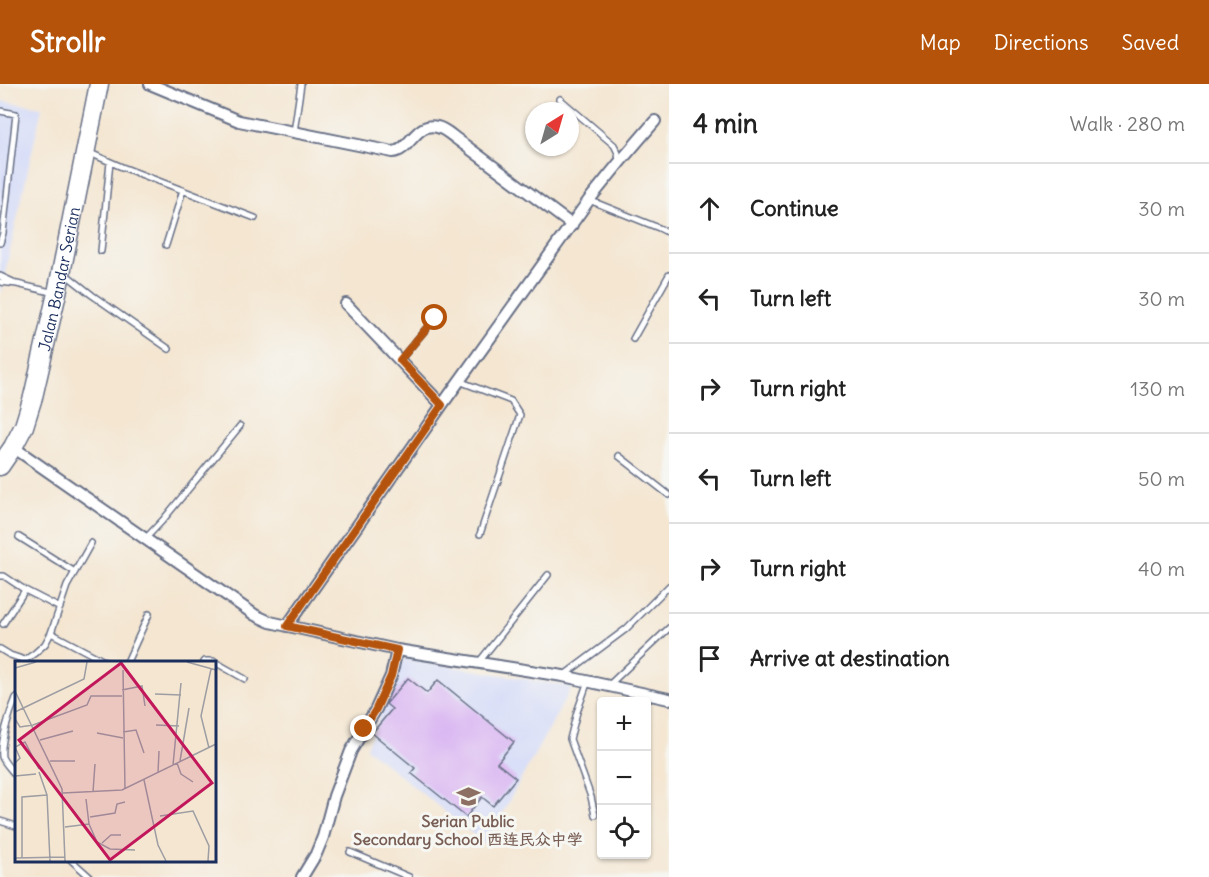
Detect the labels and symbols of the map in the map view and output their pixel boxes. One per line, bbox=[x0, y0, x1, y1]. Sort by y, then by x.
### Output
north arrow bbox=[525, 102, 579, 156]
street label: Jalan Bandar Serian bbox=[34, 205, 84, 353]
route start bbox=[421, 304, 447, 330]
inset map bbox=[15, 661, 216, 862]
route end bbox=[350, 715, 376, 741]
school or university icon: Serian Public Secondary School 西连民众中学 bbox=[455, 783, 481, 809]
place label: Serian Public Secondary School 西连民众中学 bbox=[353, 811, 583, 850]

